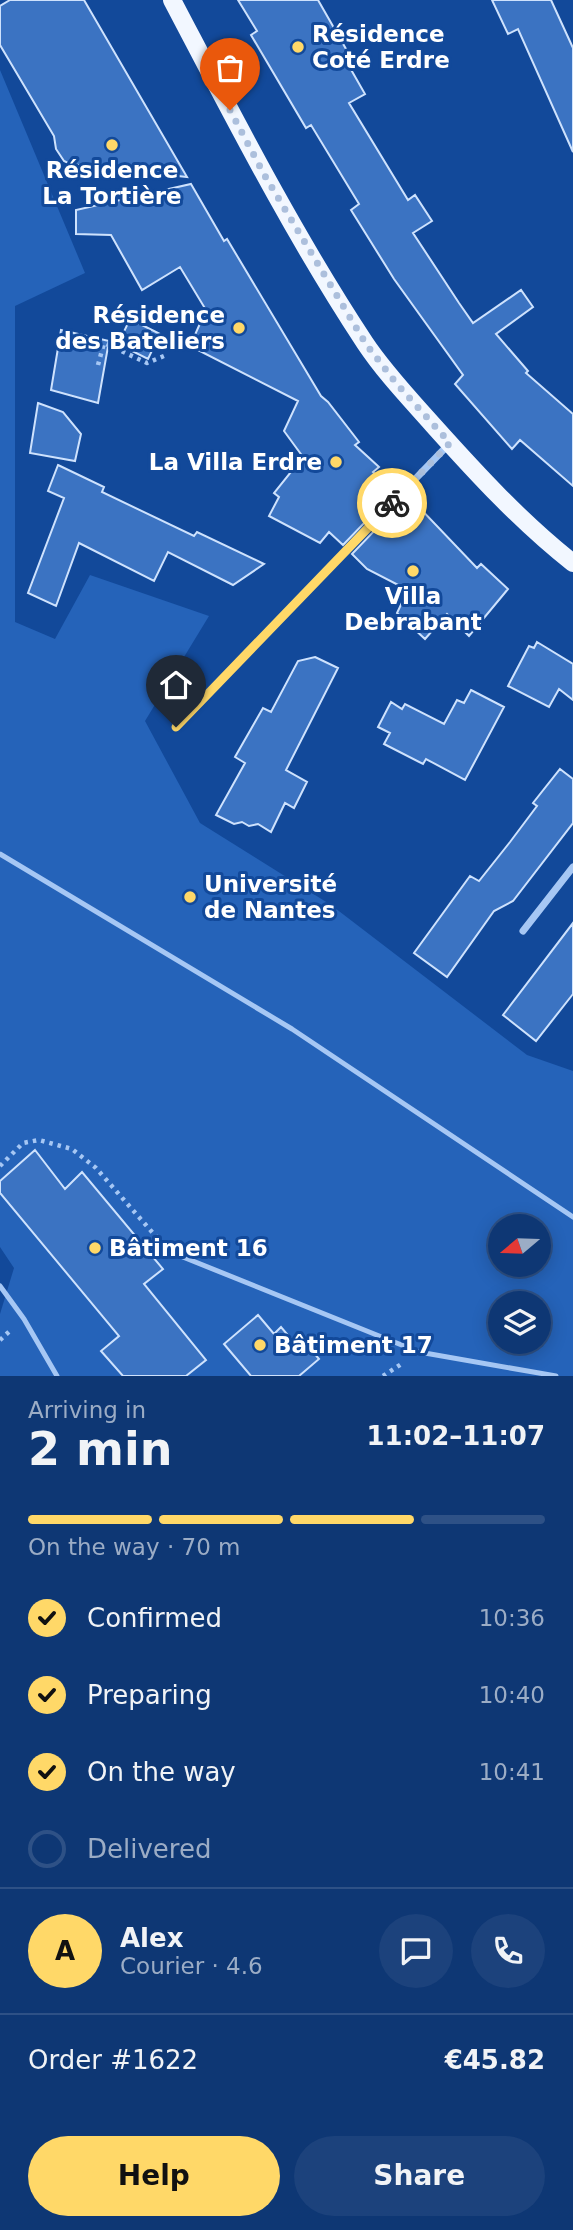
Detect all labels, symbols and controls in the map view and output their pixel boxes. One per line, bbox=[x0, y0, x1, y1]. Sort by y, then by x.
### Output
place label: Résidence Coté Erdre bbox=[312, 21, 450, 73]
pin bbox=[200, 38, 260, 110]
marker: Résidence Coté Erdre bbox=[290, 39, 306, 55]
icon: bag bbox=[211, 49, 249, 87]
marker: Résidence La Tortière bbox=[104, 137, 120, 153]
place label: Résidence La Tortière bbox=[42, 157, 182, 209]
place label: Résidence des Bateliers bbox=[55, 302, 225, 354]
marker: Résidence des Bateliers bbox=[231, 320, 247, 336]
place label: La Villa Erdre bbox=[149, 449, 322, 475]
marker: La Villa Erdre bbox=[328, 454, 344, 470]
courier bbox=[357, 468, 427, 538]
icon: bike bbox=[373, 484, 411, 522]
marker: Villa Debrabant bbox=[405, 563, 421, 579]
place label: Villa Debrabant bbox=[344, 583, 482, 635]
pin bbox=[146, 655, 206, 727]
icon: home bbox=[157, 666, 195, 704]
place label: Université de Nantes bbox=[204, 871, 337, 923]
marker: Université de Nantes bbox=[182, 889, 198, 905]
north arrow bbox=[488, 1214, 551, 1278]
map controls bbox=[488, 1214, 551, 1354]
place label: Bâtiment 16 bbox=[109, 1235, 268, 1261]
marker: Bâtiment 16 bbox=[87, 1240, 103, 1256]
button: layers bbox=[488, 1291, 551, 1354]
place label: Bâtiment 17 bbox=[274, 1332, 433, 1358]
marker: Bâtiment 17 bbox=[252, 1337, 268, 1353]
text: Arriving in bbox=[28, 1397, 146, 1423]
text: 11:02–11:07 bbox=[366, 1421, 545, 1451]
text: 2 min bbox=[28, 1422, 172, 1476]
text: On the way · 70 m bbox=[28, 1534, 240, 1560]
icon: check bbox=[28, 1599, 66, 1637]
text: Confirmed bbox=[87, 1603, 222, 1633]
text: 10:36 bbox=[479, 1605, 545, 1631]
icon: check bbox=[28, 1676, 66, 1714]
text: Preparing bbox=[87, 1680, 212, 1710]
text: 10:40 bbox=[479, 1682, 545, 1708]
icon: check bbox=[28, 1753, 66, 1791]
text: On the way bbox=[87, 1757, 236, 1787]
text: 10:41 bbox=[479, 1759, 545, 1785]
text: Delivered bbox=[87, 1834, 211, 1864]
button: chat bbox=[379, 1914, 453, 1988]
button: phone bbox=[471, 1914, 545, 1988]
text: Alex bbox=[120, 1923, 183, 1953]
text: A bbox=[55, 1936, 75, 1966]
text: Courier · 4.6 bbox=[120, 1953, 263, 1979]
text: Order #1622 bbox=[28, 2045, 198, 2075]
text: €45.82 bbox=[445, 2045, 545, 2075]
button: Help bbox=[28, 2136, 280, 2216]
button: Share bbox=[294, 2136, 545, 2216]

